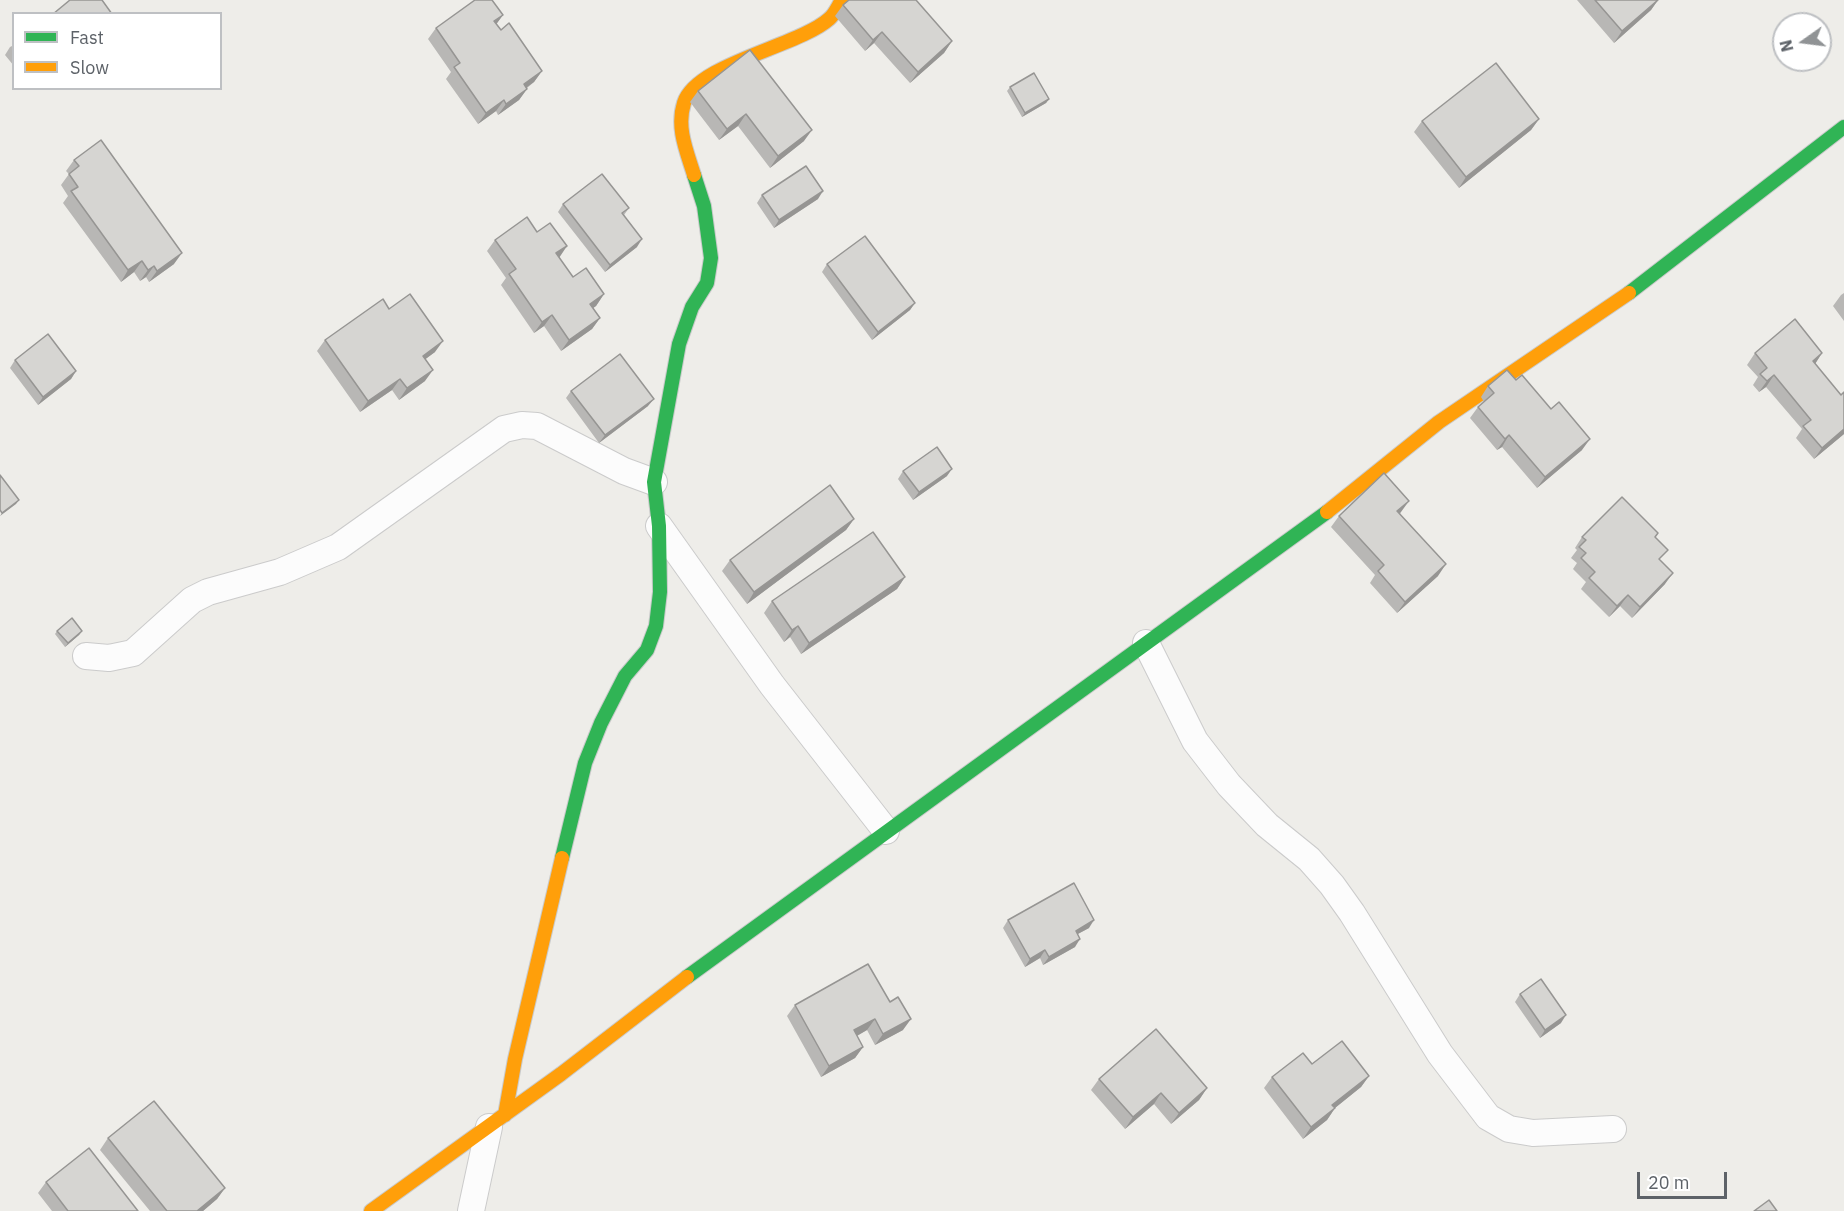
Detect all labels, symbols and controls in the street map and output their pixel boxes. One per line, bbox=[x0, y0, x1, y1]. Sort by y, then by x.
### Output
legend bbox=[12, 12, 222, 90]
north arrow bbox=[1772, 12, 1832, 72]
text: Fast bbox=[70, 26, 104, 49]
text: N bbox=[1775, 38, 1798, 54]
text: Slow bbox=[70, 56, 109, 79]
scale bar bbox=[1640, 1160, 1730, 1198]
text: 20 m bbox=[1648, 1171, 1690, 1194]

